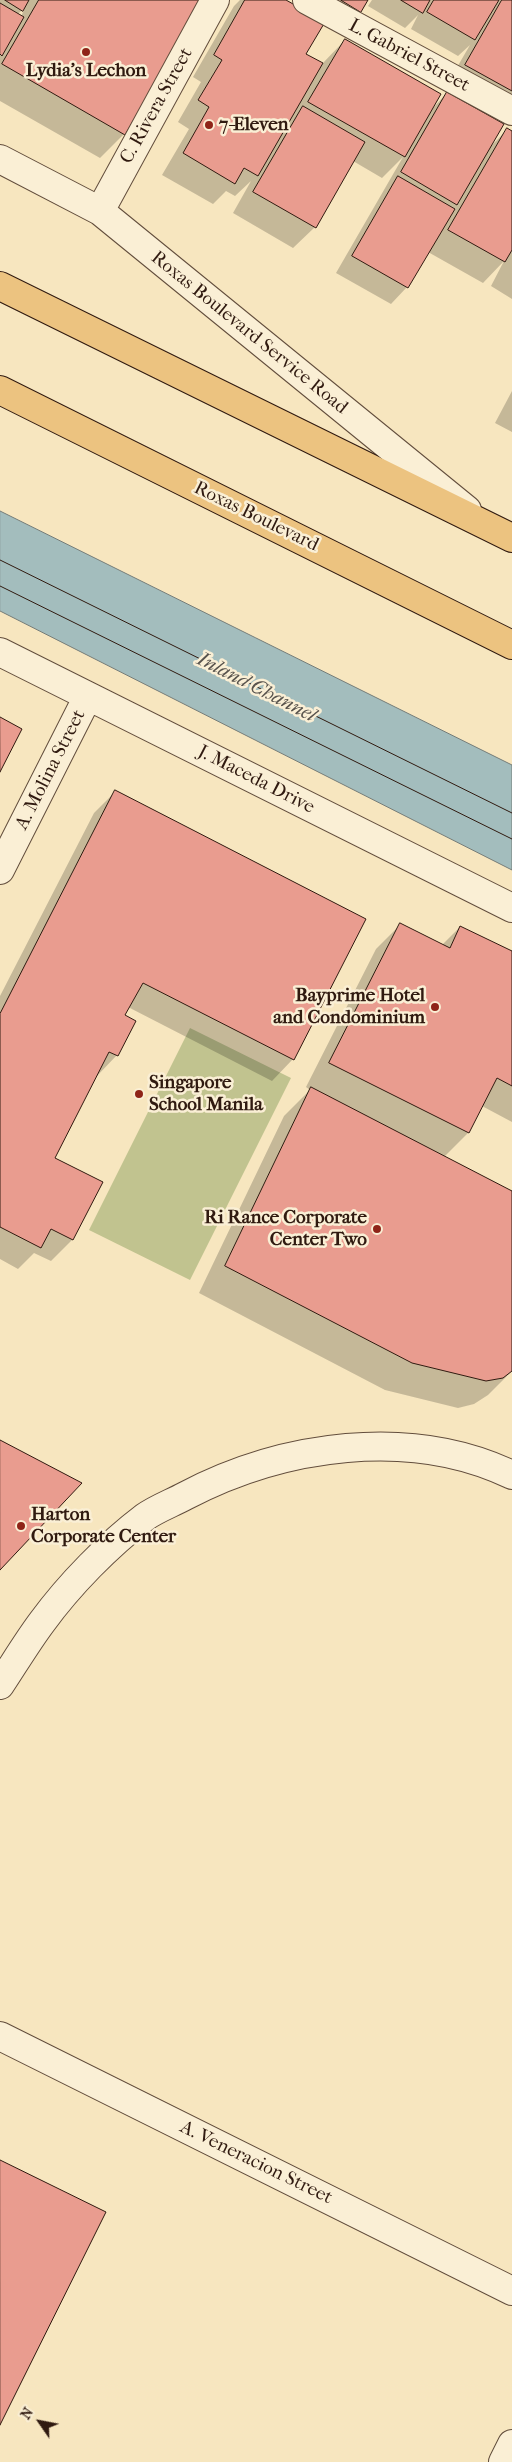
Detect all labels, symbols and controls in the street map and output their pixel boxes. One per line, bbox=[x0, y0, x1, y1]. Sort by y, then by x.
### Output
street label: L. Gabriel Street bbox=[345, 15, 473, 97]
street label: C. Rivera Street bbox=[116, 44, 198, 168]
marker: Lydia's Lechon bbox=[80, 46, 92, 58]
place label: Lydia's Lechon bbox=[26, 60, 146, 82]
place label: 7-Eleven bbox=[219, 114, 289, 136]
marker: 7-Eleven bbox=[203, 119, 215, 131]
street label: Roxas Boulevard Service Road bbox=[146, 247, 352, 419]
street label: Roxas Boulevard bbox=[190, 477, 322, 557]
water label: Inland Channel bbox=[193, 648, 319, 728]
street label: A. Molina Street bbox=[11, 706, 91, 834]
street label: J. Maceda Drive bbox=[194, 741, 318, 819]
place label: Bayprime Hotel and Condominium bbox=[273, 985, 425, 1029]
marker: Bayprime Hotel and Condominium bbox=[429, 1001, 441, 1013]
place label: Singapore School Manila bbox=[149, 1072, 263, 1116]
marker: Singapore School Manila bbox=[133, 1088, 145, 1100]
place label: Ri Rance Corporate Center Two bbox=[204, 1207, 367, 1251]
marker: Ri Rance Corporate Center Two bbox=[371, 1223, 383, 1235]
place label: Harton Corporate Center bbox=[31, 1504, 176, 1548]
marker: Harton Corporate Center bbox=[15, 1520, 27, 1532]
street label: A. Veneracion Street bbox=[176, 2116, 336, 2210]
north arrow bbox=[15, 2397, 65, 2447]
text: N bbox=[17, 2404, 37, 2423]

